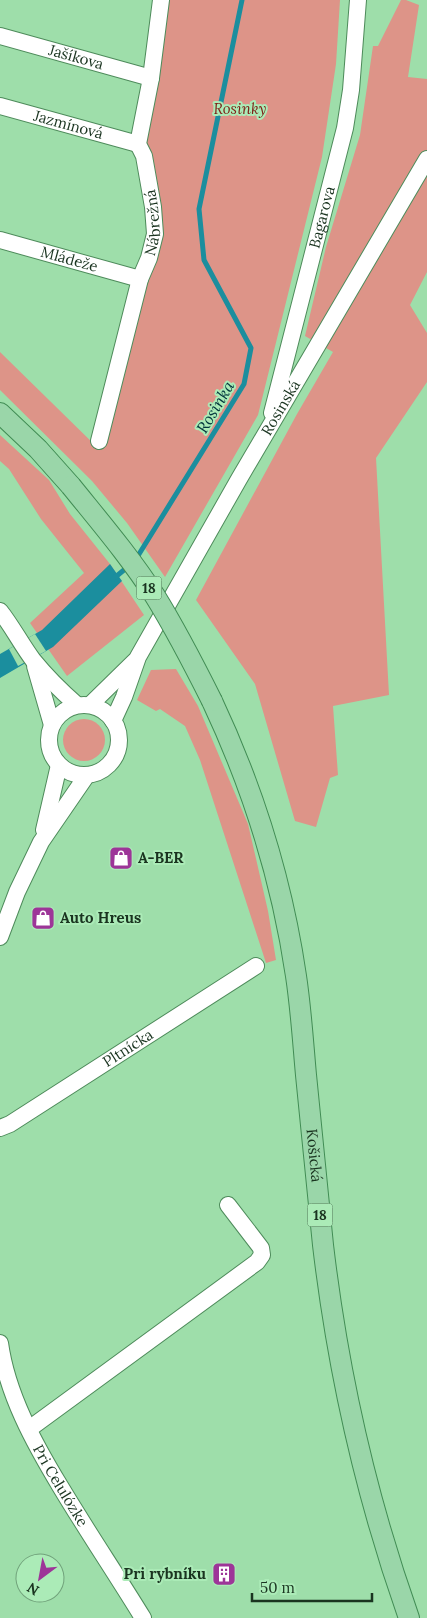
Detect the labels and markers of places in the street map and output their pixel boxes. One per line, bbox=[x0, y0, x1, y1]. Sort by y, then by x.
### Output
shop icon: A-BER bbox=[108, 845, 134, 871]
place label: A-BER bbox=[138, 848, 184, 867]
shop icon: Auto Hreus bbox=[30, 905, 56, 931]
place label: Auto Hreus bbox=[60, 908, 141, 927]
building icon: Pri rybníku bbox=[211, 1561, 237, 1587]
place label: Pri rybníku bbox=[124, 1564, 206, 1583]

